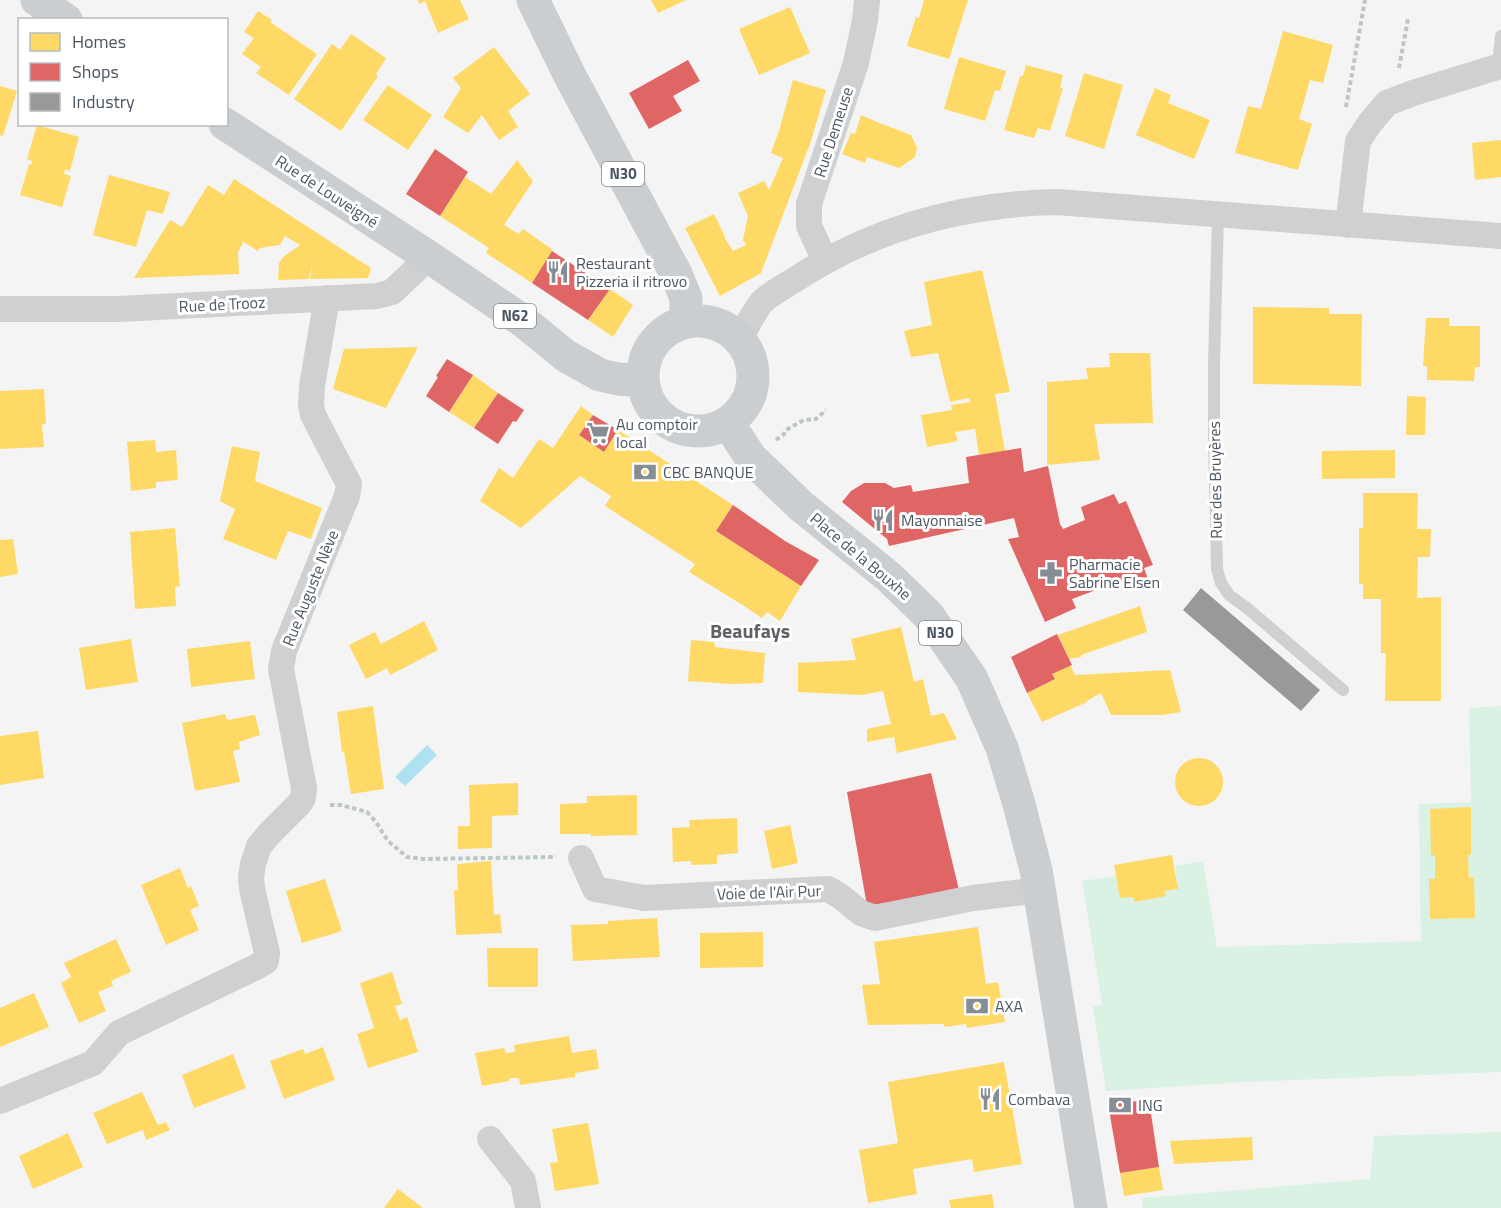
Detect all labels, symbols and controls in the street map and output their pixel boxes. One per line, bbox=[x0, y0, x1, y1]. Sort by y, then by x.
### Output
legend bbox=[18, 18, 228, 126]
text: Homes bbox=[72, 28, 126, 55]
text: Shops bbox=[72, 58, 119, 85]
street label: Rue Demeuse bbox=[807, 84, 859, 180]
text: Industry bbox=[72, 88, 135, 115]
street label: Rue de Louveigné bbox=[271, 149, 383, 233]
road number: N30 bbox=[602, 162, 644, 186]
place label: Restaurant Pizzeria il ritrovo bbox=[576, 251, 687, 293]
restaurant icon: Restaurant Pizzeria il ritrovo bbox=[545, 259, 571, 285]
street label: Rue de Trooz bbox=[178, 290, 266, 318]
road number: N62 bbox=[494, 304, 536, 328]
place label: Au comptoir local bbox=[616, 412, 698, 454]
supermarket icon: Au comptoir local bbox=[585, 420, 611, 446]
street label: Rue des Bruyères bbox=[1202, 421, 1228, 539]
bank icon: CBC BANQUE bbox=[632, 459, 658, 485]
place label: CBC BANQUE bbox=[663, 460, 754, 484]
street label: Place de la Bouxhe bbox=[805, 506, 917, 606]
restaurant icon: Mayonnaise bbox=[870, 507, 896, 533]
place label: Mayonnaise bbox=[901, 508, 983, 532]
street label: Rue Auguste Nève bbox=[276, 526, 344, 650]
place label: Pharmacie Sabrine Elsen bbox=[1069, 552, 1160, 594]
pharmacy icon: Pharmacie Sabrine Elsen bbox=[1038, 560, 1064, 586]
district label: Beaufays bbox=[710, 615, 790, 646]
road number: N30 bbox=[919, 621, 961, 645]
street label: Voie de l'Air Pur bbox=[716, 878, 822, 906]
bank icon: AXA bbox=[964, 993, 990, 1019]
place label: AXA bbox=[995, 994, 1023, 1018]
restaurant icon: Combava bbox=[977, 1086, 1003, 1112]
place label: Combava bbox=[1008, 1087, 1070, 1111]
bank icon: ING bbox=[1107, 1092, 1133, 1118]
place label: ING bbox=[1138, 1093, 1163, 1117]

